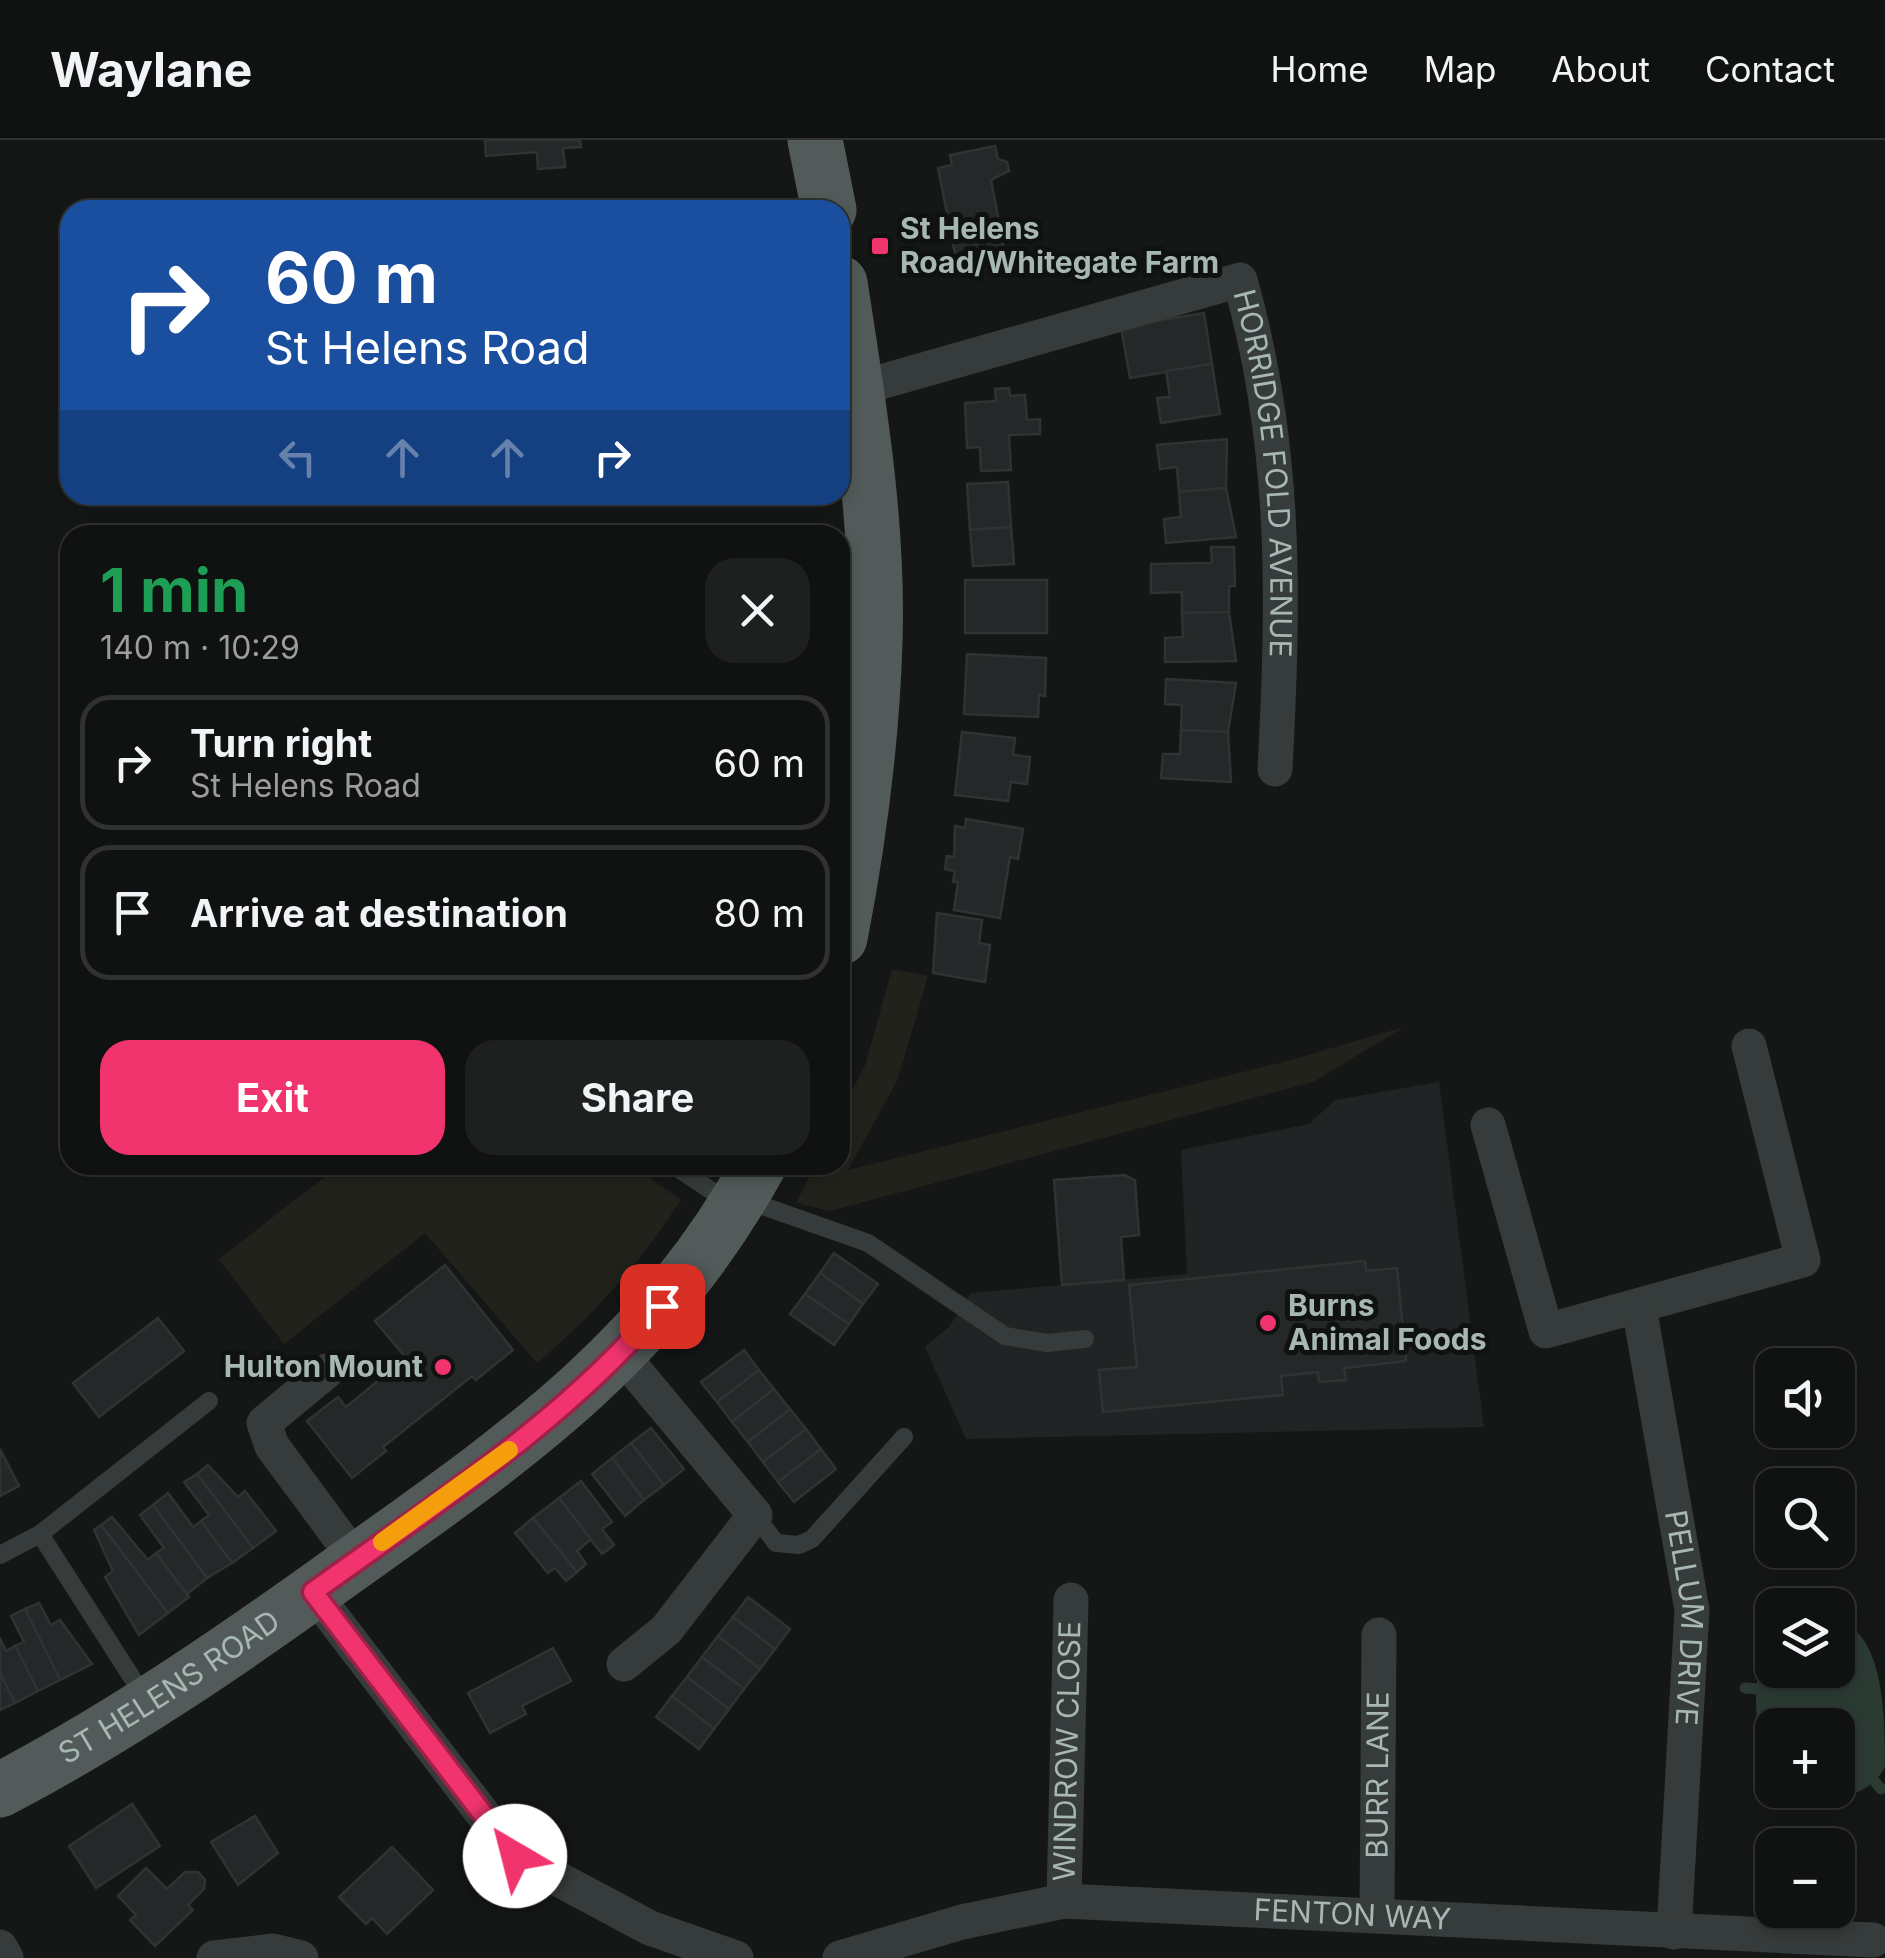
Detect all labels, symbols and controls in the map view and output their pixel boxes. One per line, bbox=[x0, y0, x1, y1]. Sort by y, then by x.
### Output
text: Waylane bbox=[50, 40, 252, 99]
text: Home bbox=[1271, 48, 1369, 90]
text: Map bbox=[1424, 48, 1496, 90]
text: About bbox=[1551, 48, 1650, 90]
text: Contact bbox=[1705, 48, 1835, 90]
place label: St Helens Road/Whitegate Farm bbox=[900, 210, 1219, 280]
text: 60 m bbox=[265, 235, 438, 320]
marker: St Helens Road/Whitegate Farm bbox=[869, 235, 891, 257]
icon: right bbox=[100, 240, 230, 370]
street label: HORRIDGE FOLD AVENUE bbox=[1226, 285, 1299, 658]
text: St Helens Road bbox=[265, 320, 590, 375]
icon: left bbox=[270, 430, 325, 485]
icon: ahead bbox=[375, 430, 430, 485]
icon: ahead bbox=[480, 430, 535, 485]
icon: right bbox=[585, 430, 640, 485]
text: 1 min bbox=[100, 554, 248, 626]
button: close bbox=[705, 558, 810, 663]
text: 140 m · 10:29 bbox=[100, 628, 300, 667]
text: Turn right bbox=[190, 720, 372, 766]
icon: right bbox=[105, 735, 160, 790]
text: 60 m bbox=[713, 740, 805, 786]
text: St Helens Road bbox=[190, 766, 421, 805]
icon: arrive bbox=[105, 885, 160, 940]
text: Arrive at destination bbox=[190, 890, 568, 936]
text: 80 m bbox=[714, 890, 805, 936]
button: Exit bbox=[100, 1040, 445, 1155]
button: Share bbox=[465, 1040, 810, 1155]
pin bbox=[620, 1264, 705, 1349]
icon: arrive bbox=[635, 1279, 690, 1334]
place label: Burns Animal Foods bbox=[1288, 1287, 1487, 1357]
marker: Burns Animal Foods bbox=[1257, 1312, 1279, 1334]
place label: Hulton Mount bbox=[224, 1348, 423, 1384]
map controls bbox=[1755, 1348, 1855, 1928]
button: sound bbox=[1755, 1348, 1855, 1448]
marker: Hulton Mount bbox=[432, 1356, 454, 1378]
button: search bbox=[1755, 1468, 1855, 1568]
street label: PELLUM DRIVE bbox=[1658, 1507, 1711, 1727]
button: layers bbox=[1755, 1588, 1855, 1688]
street label: ST HELENS ROAD bbox=[52, 1602, 286, 1771]
street label: WINDROW CLOSE bbox=[1045, 1620, 1088, 1882]
street label: BURR LANE bbox=[1358, 1691, 1396, 1859]
button: + bbox=[1755, 1708, 1855, 1808]
position arrow bbox=[463, 1804, 567, 1908]
button: − bbox=[1755, 1828, 1855, 1928]
street label: FENTON WAY bbox=[1253, 1891, 1452, 1937]

